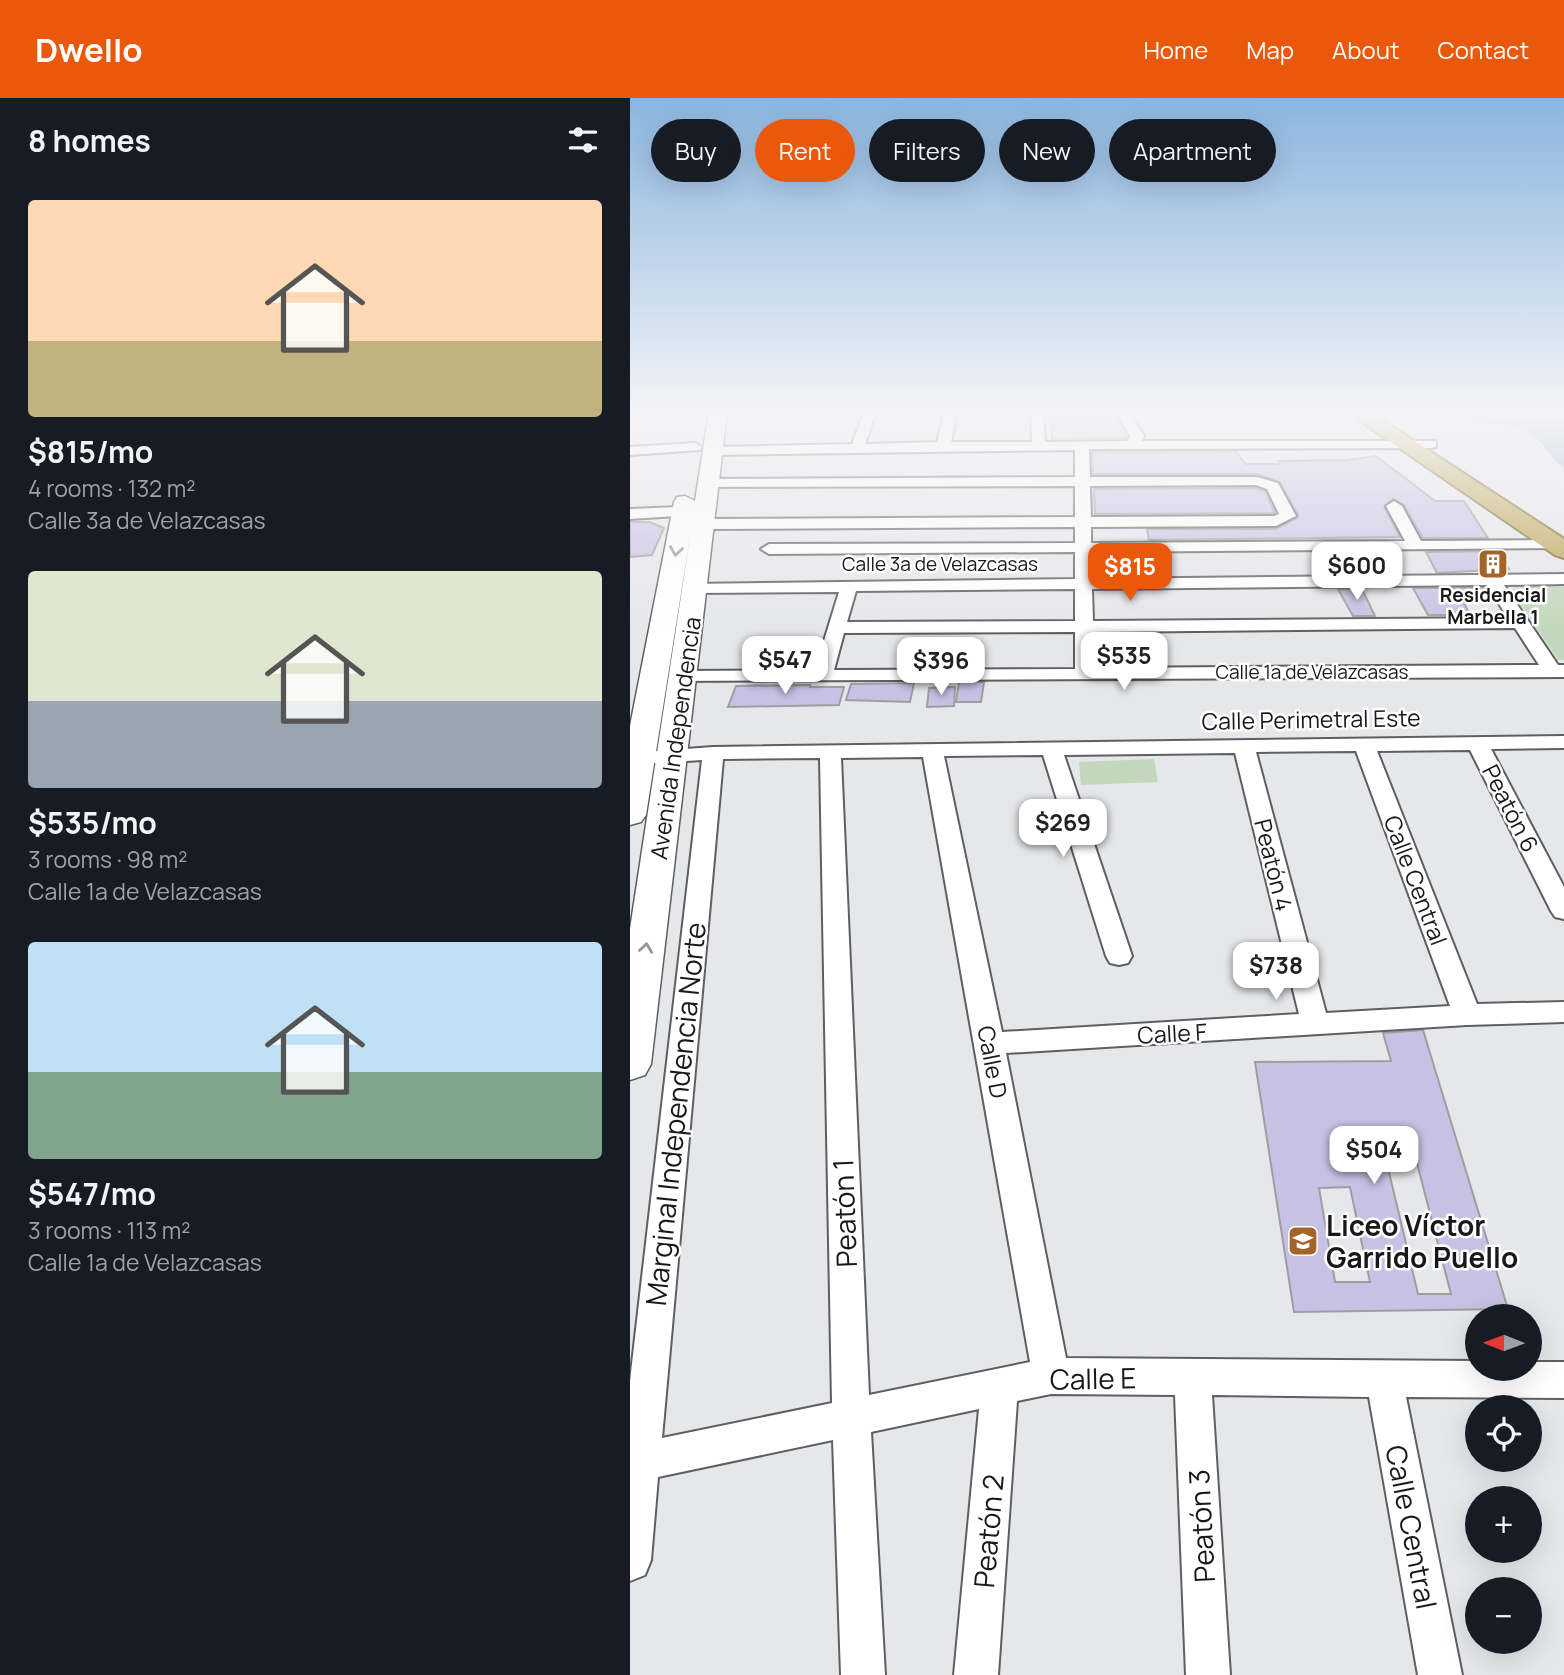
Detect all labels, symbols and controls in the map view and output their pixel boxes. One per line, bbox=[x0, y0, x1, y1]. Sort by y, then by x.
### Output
text: Dwello bbox=[35, 27, 143, 72]
text: Home bbox=[1143, 33, 1208, 66]
text: Map bbox=[1246, 33, 1294, 66]
text: About bbox=[1332, 33, 1400, 66]
text: Contact bbox=[1438, 33, 1529, 66]
chip: Buy bbox=[651, 119, 741, 182]
chip: Rent bbox=[755, 119, 855, 182]
chip: Filters bbox=[869, 119, 985, 182]
chip: New bbox=[999, 119, 1095, 182]
chip: Apartment bbox=[1109, 119, 1276, 182]
text: 8 homes bbox=[28, 120, 151, 161]
icon: filters bbox=[564, 121, 602, 159]
icon: home bbox=[252, 245, 378, 371]
text: $815/mo bbox=[28, 431, 153, 472]
text: 4 rooms · 132 m² bbox=[28, 472, 196, 504]
text: Calle 3a de Velazcasas bbox=[28, 504, 266, 536]
pin: $600 bbox=[1316, 542, 1398, 602]
pin: $815 bbox=[1089, 544, 1171, 603]
one-way arrow bbox=[668, 545, 683, 557]
building icon: Residencial Marbella 1 bbox=[1476, 547, 1510, 581]
text: $600 bbox=[1327, 549, 1387, 581]
text: $815 bbox=[1104, 550, 1156, 582]
street label: Calle 3a de Velazcasas bbox=[842, 551, 1038, 577]
place label: Residencial Marbella 1 bbox=[1440, 582, 1546, 630]
street label: Avenida Independencia bbox=[642, 615, 708, 861]
icon: home bbox=[252, 616, 378, 742]
pin: $535 bbox=[1083, 632, 1165, 692]
pin: $547 bbox=[744, 636, 826, 696]
pin: $396 bbox=[900, 638, 982, 697]
text: $535 bbox=[1097, 639, 1151, 671]
text: $547 bbox=[758, 643, 812, 675]
text: $396 bbox=[913, 644, 969, 676]
street label: Calle 1a de Velazcasas bbox=[1215, 659, 1409, 685]
street label: Calle Perimetral Este bbox=[1201, 701, 1421, 737]
street label: Peatón 6 bbox=[1475, 759, 1547, 857]
pin: $269 bbox=[1022, 800, 1104, 859]
text: $535/mo bbox=[28, 802, 157, 843]
text: $269 bbox=[1035, 806, 1091, 838]
street label: Calle Central bbox=[1377, 811, 1455, 949]
street label: Peatón 4 bbox=[1247, 816, 1301, 914]
text: 3 rooms · 98 m² bbox=[28, 843, 188, 875]
text: Calle 1a de Velazcasas bbox=[28, 875, 262, 907]
street label: Marginal Independencia Norte bbox=[636, 920, 714, 1308]
one-way arrow bbox=[639, 942, 654, 954]
pin: $738 bbox=[1235, 942, 1317, 1002]
text: $738 bbox=[1249, 949, 1303, 981]
icon: home bbox=[252, 987, 378, 1113]
street label: Calle F bbox=[1136, 1015, 1208, 1051]
street label: Calle D bbox=[970, 1023, 1016, 1101]
pin: $504 bbox=[1333, 1126, 1415, 1186]
text: $504 bbox=[1345, 1133, 1403, 1165]
street label: Peatón 1 bbox=[823, 1158, 865, 1268]
text: $547/mo bbox=[28, 1173, 156, 1214]
place label: Liceo Víctor Garrido Puello bbox=[1326, 1206, 1518, 1276]
text: 3 rooms · 113 m² bbox=[28, 1214, 191, 1246]
school or university icon: Liceo Víctor Garrido Puello bbox=[1286, 1224, 1320, 1258]
text: Calle 1a de Velazcasas bbox=[28, 1246, 262, 1278]
north arrow bbox=[1465, 1304, 1542, 1381]
map controls bbox=[1465, 1304, 1542, 1654]
street label: Calle E bbox=[1049, 1358, 1137, 1398]
button: locate bbox=[1465, 1395, 1542, 1472]
street label: Calle Central bbox=[1378, 1442, 1446, 1612]
street label: Peatón 3 bbox=[1179, 1468, 1223, 1584]
street label: Peatón 2 bbox=[964, 1473, 1012, 1589]
button: + bbox=[1465, 1486, 1542, 1563]
button: − bbox=[1465, 1577, 1542, 1654]

